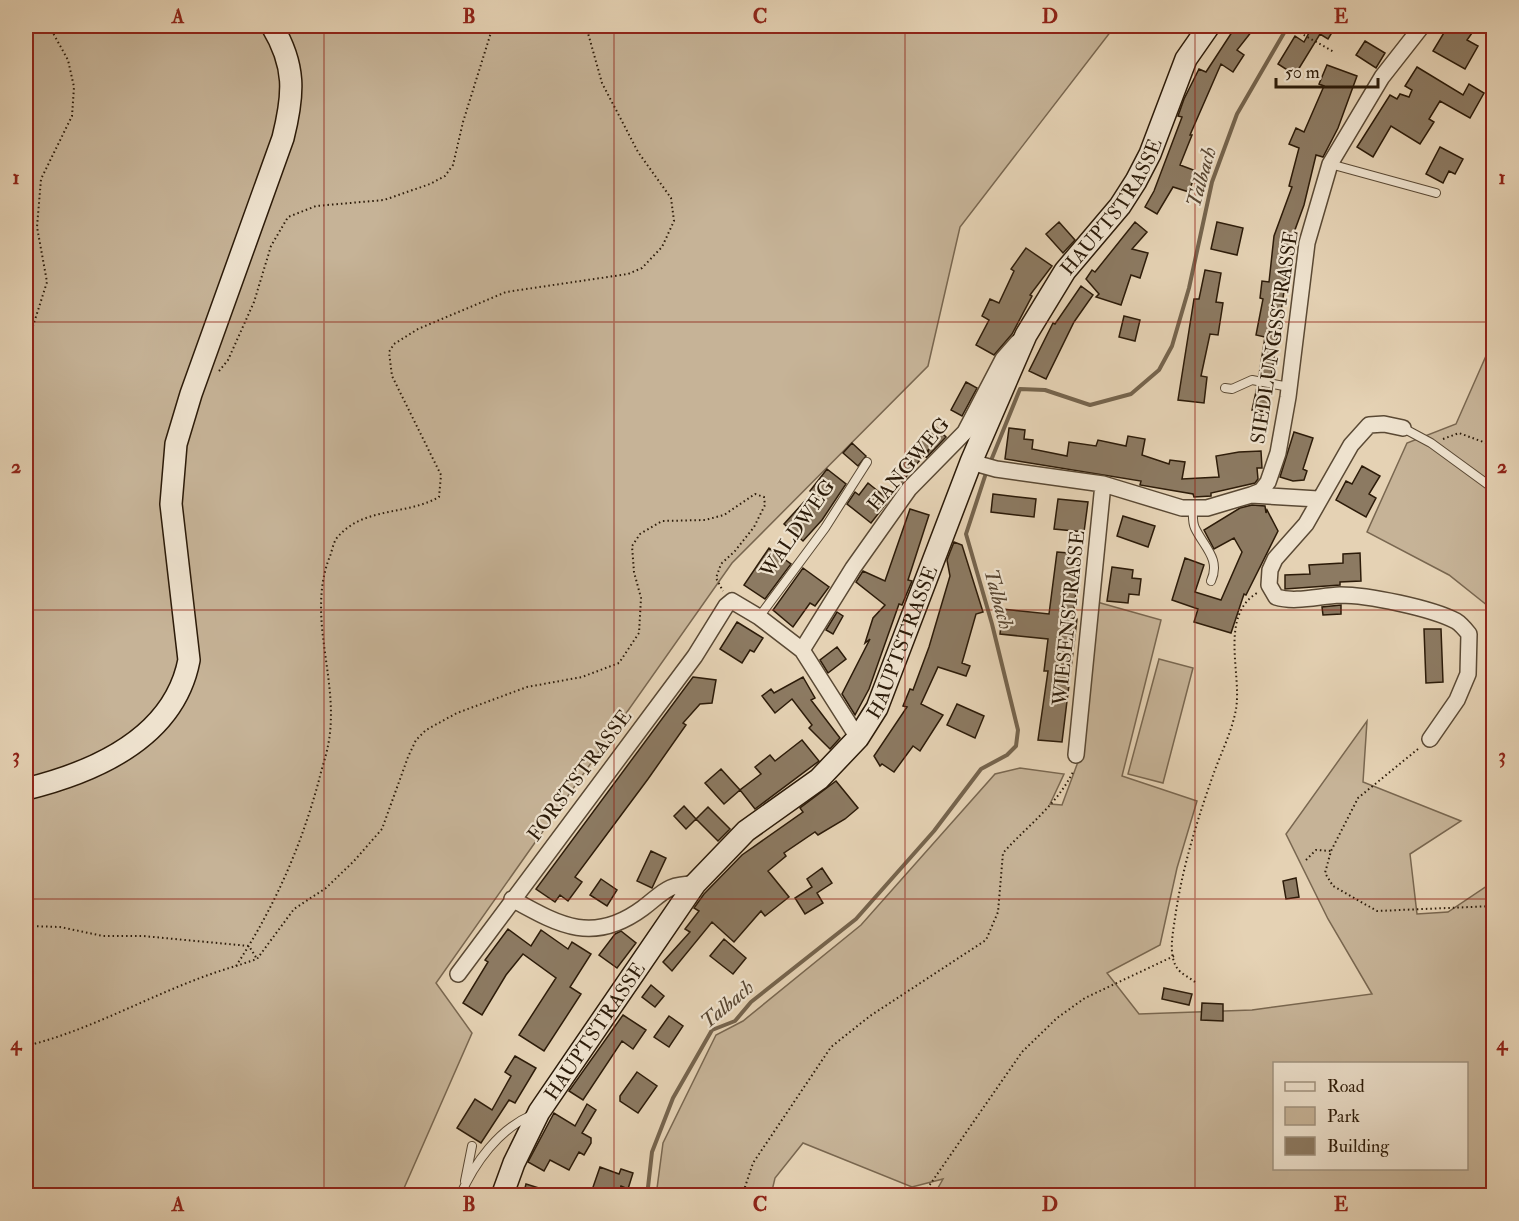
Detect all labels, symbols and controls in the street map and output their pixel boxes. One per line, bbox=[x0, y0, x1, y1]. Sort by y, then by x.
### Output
text: A bbox=[171, 4, 185, 29]
text: B bbox=[462, 4, 476, 29]
text: C bbox=[753, 4, 767, 29]
text: D bbox=[1042, 4, 1058, 29]
text: E bbox=[1334, 4, 1349, 29]
scale bar bbox=[1276, 51, 1378, 89]
text: 50 m bbox=[1285, 61, 1320, 84]
street label: HAUPTSTRASSE bbox=[1055, 135, 1168, 280]
water label: Talbach bbox=[1180, 144, 1223, 211]
text: 1 bbox=[12, 165, 20, 190]
text: 1 bbox=[1498, 165, 1506, 190]
street label: SIEDLUNGSSTRASSE bbox=[1245, 228, 1304, 446]
street label: HANGWEG bbox=[862, 412, 955, 516]
text: 2 bbox=[11, 454, 21, 479]
text: 2 bbox=[1497, 454, 1507, 479]
street label: WALDWEG bbox=[754, 474, 840, 583]
street label: WIESENSTRASSE bbox=[1047, 529, 1090, 708]
street label: HAUPTSTRASSE bbox=[861, 562, 943, 724]
water label: Talbach bbox=[977, 566, 1020, 632]
street label: FORSTSTRASSE bbox=[522, 704, 637, 846]
text: 3 bbox=[12, 743, 20, 768]
text: 3 bbox=[1498, 743, 1506, 768]
street label: HAUPTSTRASSE bbox=[539, 957, 651, 1105]
water label: Talbach bbox=[695, 974, 760, 1035]
text: 4 bbox=[10, 1031, 23, 1056]
text: 4 bbox=[1496, 1031, 1509, 1056]
legend bbox=[1273, 1062, 1468, 1170]
text: Road bbox=[1327, 1075, 1365, 1098]
text: Park bbox=[1327, 1105, 1360, 1128]
text: Building bbox=[1327, 1135, 1390, 1158]
text: A bbox=[171, 1192, 185, 1217]
text: B bbox=[462, 1192, 476, 1217]
text: C bbox=[753, 1192, 767, 1217]
text: D bbox=[1042, 1192, 1058, 1217]
text: E bbox=[1334, 1192, 1349, 1217]

